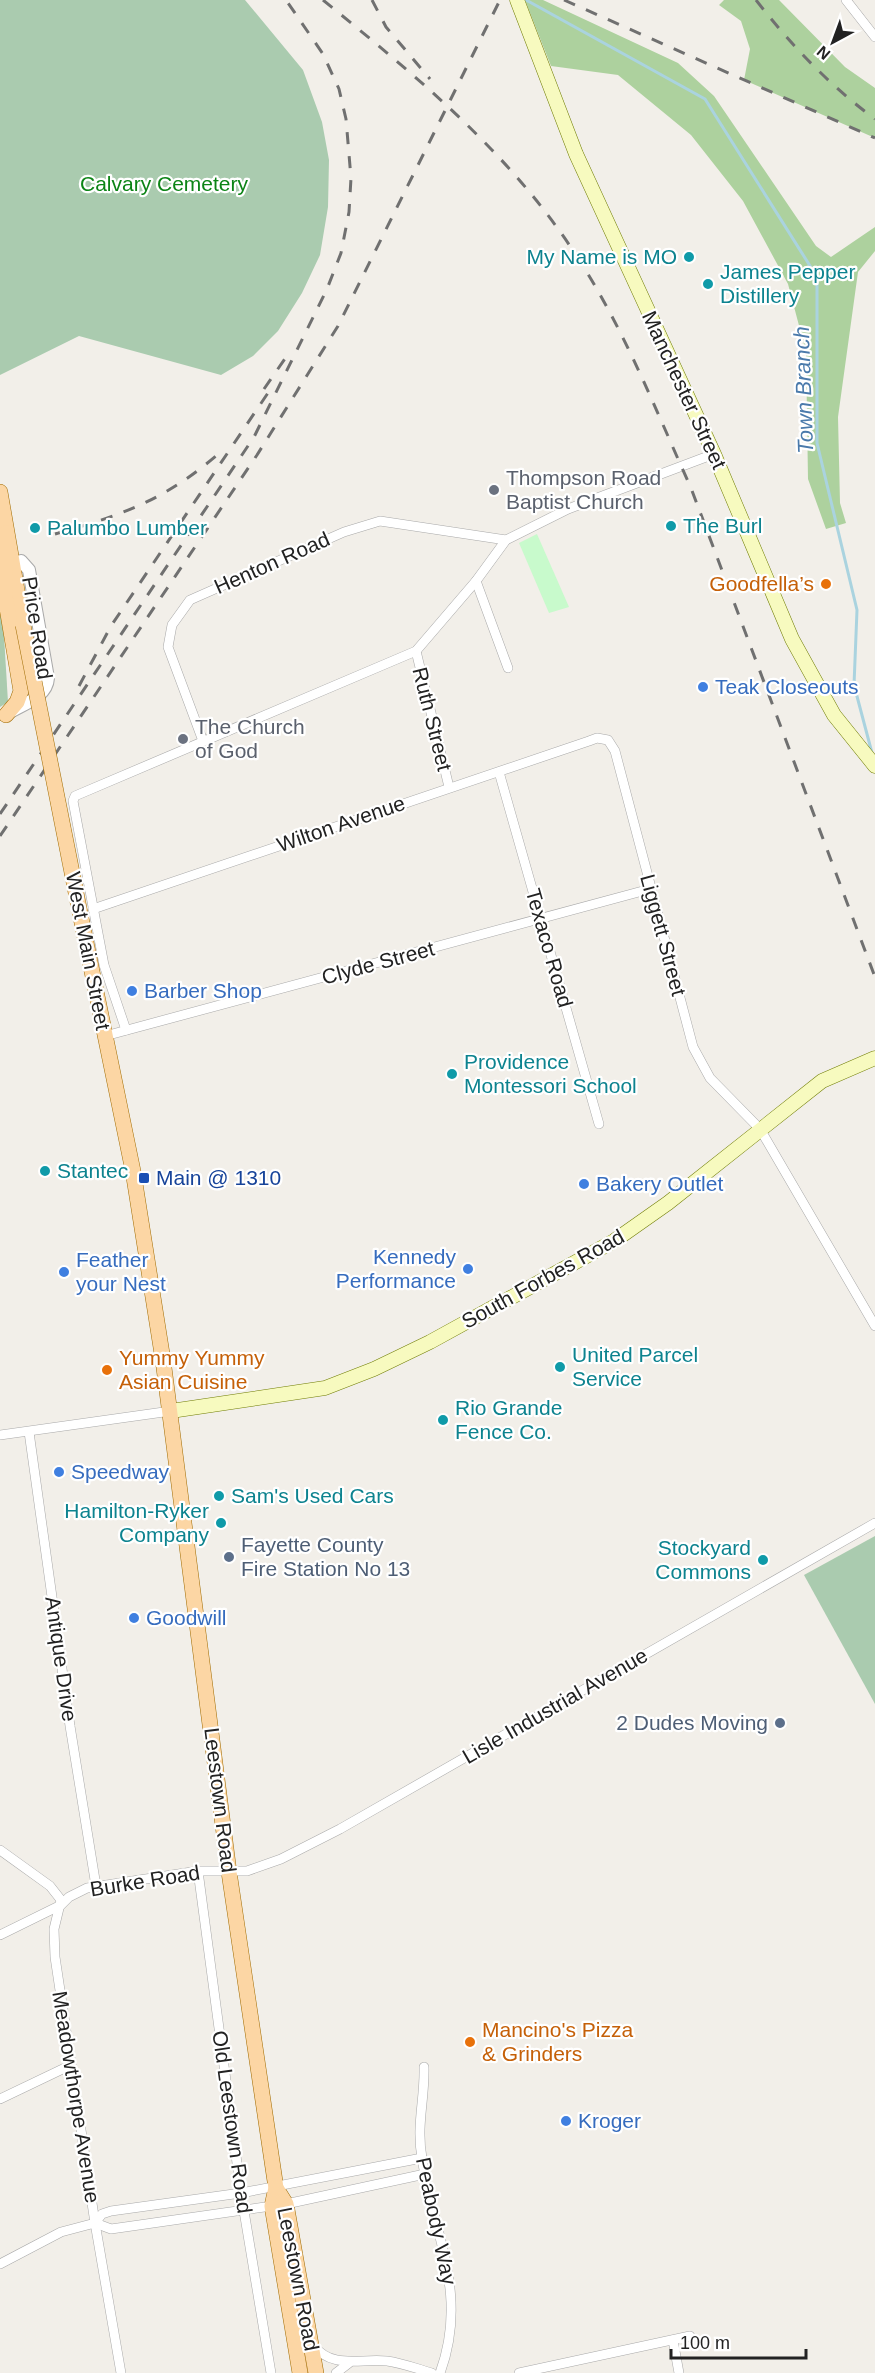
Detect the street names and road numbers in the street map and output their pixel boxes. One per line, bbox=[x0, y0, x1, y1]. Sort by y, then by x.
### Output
street label: Manchester Street bbox=[638, 307, 731, 473]
street label: Henton Road bbox=[211, 527, 333, 598]
street label: Price Road bbox=[18, 575, 57, 681]
street label: Ruth Street bbox=[408, 665, 457, 773]
street label: Wilton Avenue bbox=[274, 791, 408, 856]
street label: West Main Street bbox=[62, 870, 115, 1032]
street label: Liggett Street bbox=[636, 872, 691, 998]
street label: Texaco Road bbox=[522, 886, 577, 1010]
street label: Clyde Street bbox=[319, 936, 437, 989]
street label: South Forbes Road bbox=[458, 1224, 628, 1333]
street label: Antique Drive bbox=[41, 1595, 82, 1723]
street label: Lisle Industrial Avenue bbox=[458, 1643, 651, 1768]
street label: Leestown Road bbox=[200, 1726, 241, 1874]
street label: Burke Road bbox=[88, 1860, 201, 1901]
street label: Meadowthorpe Avenue bbox=[48, 1989, 105, 2205]
street label: Old Leestown Road bbox=[208, 2029, 257, 2215]
street label: Peabody Way bbox=[412, 2155, 461, 2287]
street label: Leestown Road bbox=[273, 2205, 324, 2353]

